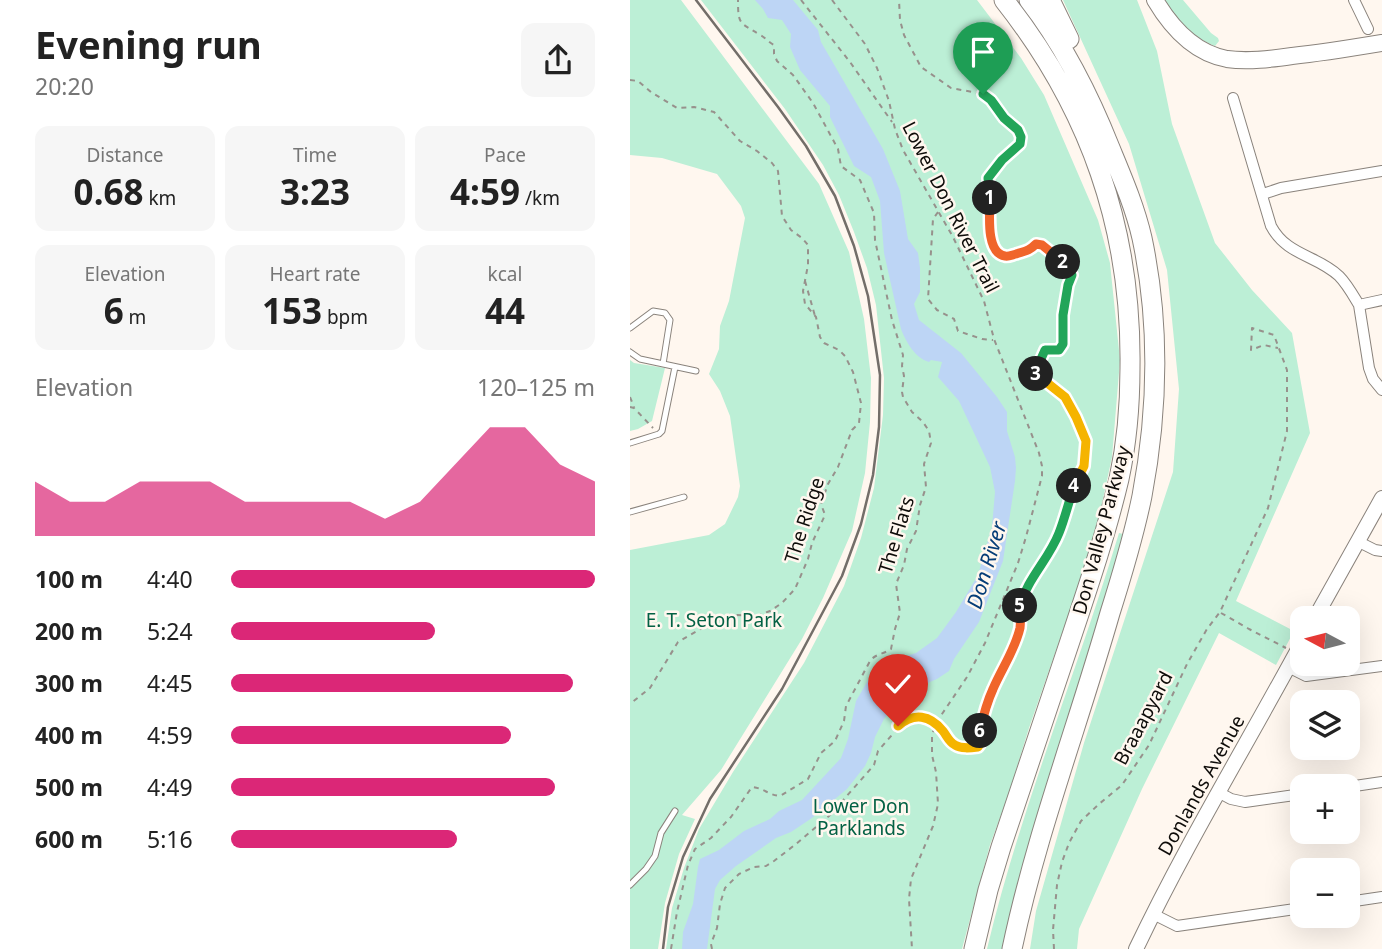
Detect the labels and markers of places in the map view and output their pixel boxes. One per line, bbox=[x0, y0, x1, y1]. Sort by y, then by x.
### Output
pin bbox=[953, 22, 1013, 94]
pin: 1 bbox=[972, 180, 1008, 216]
pin: 2 bbox=[1046, 244, 1080, 280]
pin: 3 bbox=[1018, 356, 1054, 392]
pin: 4 bbox=[1056, 468, 1092, 504]
pin: 5 bbox=[1002, 588, 1038, 624]
pin bbox=[868, 654, 928, 726]
pin: 6 bbox=[962, 714, 998, 748]

